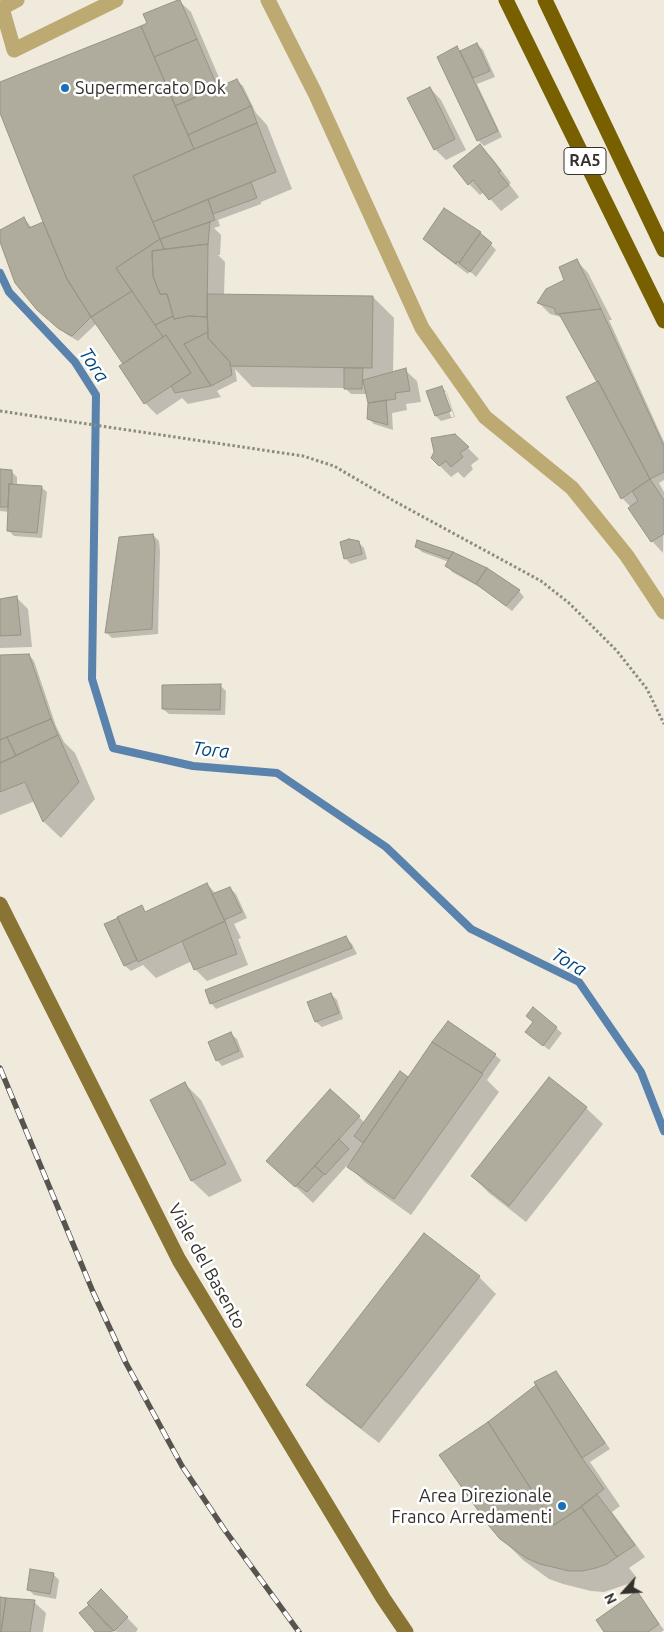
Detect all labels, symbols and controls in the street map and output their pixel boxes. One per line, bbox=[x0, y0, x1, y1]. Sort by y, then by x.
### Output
place label: Supermercato Dok bbox=[75, 77, 226, 99]
marker: Supermercato Dok bbox=[59, 82, 71, 94]
road number: RA5 bbox=[564, 148, 606, 175]
water label: Tora bbox=[74, 343, 114, 387]
water label: Tora bbox=[192, 737, 230, 763]
water label: Tora bbox=[547, 943, 591, 981]
street label: Viale del Basento bbox=[164, 1200, 250, 1332]
place label: Area Direzionale Franco Arredamenti bbox=[391, 1485, 552, 1528]
marker: Area Direzionale Franco Arredamenti bbox=[556, 1500, 568, 1512]
north arrow bbox=[599, 1567, 649, 1617]
text: N bbox=[601, 1590, 620, 1607]

